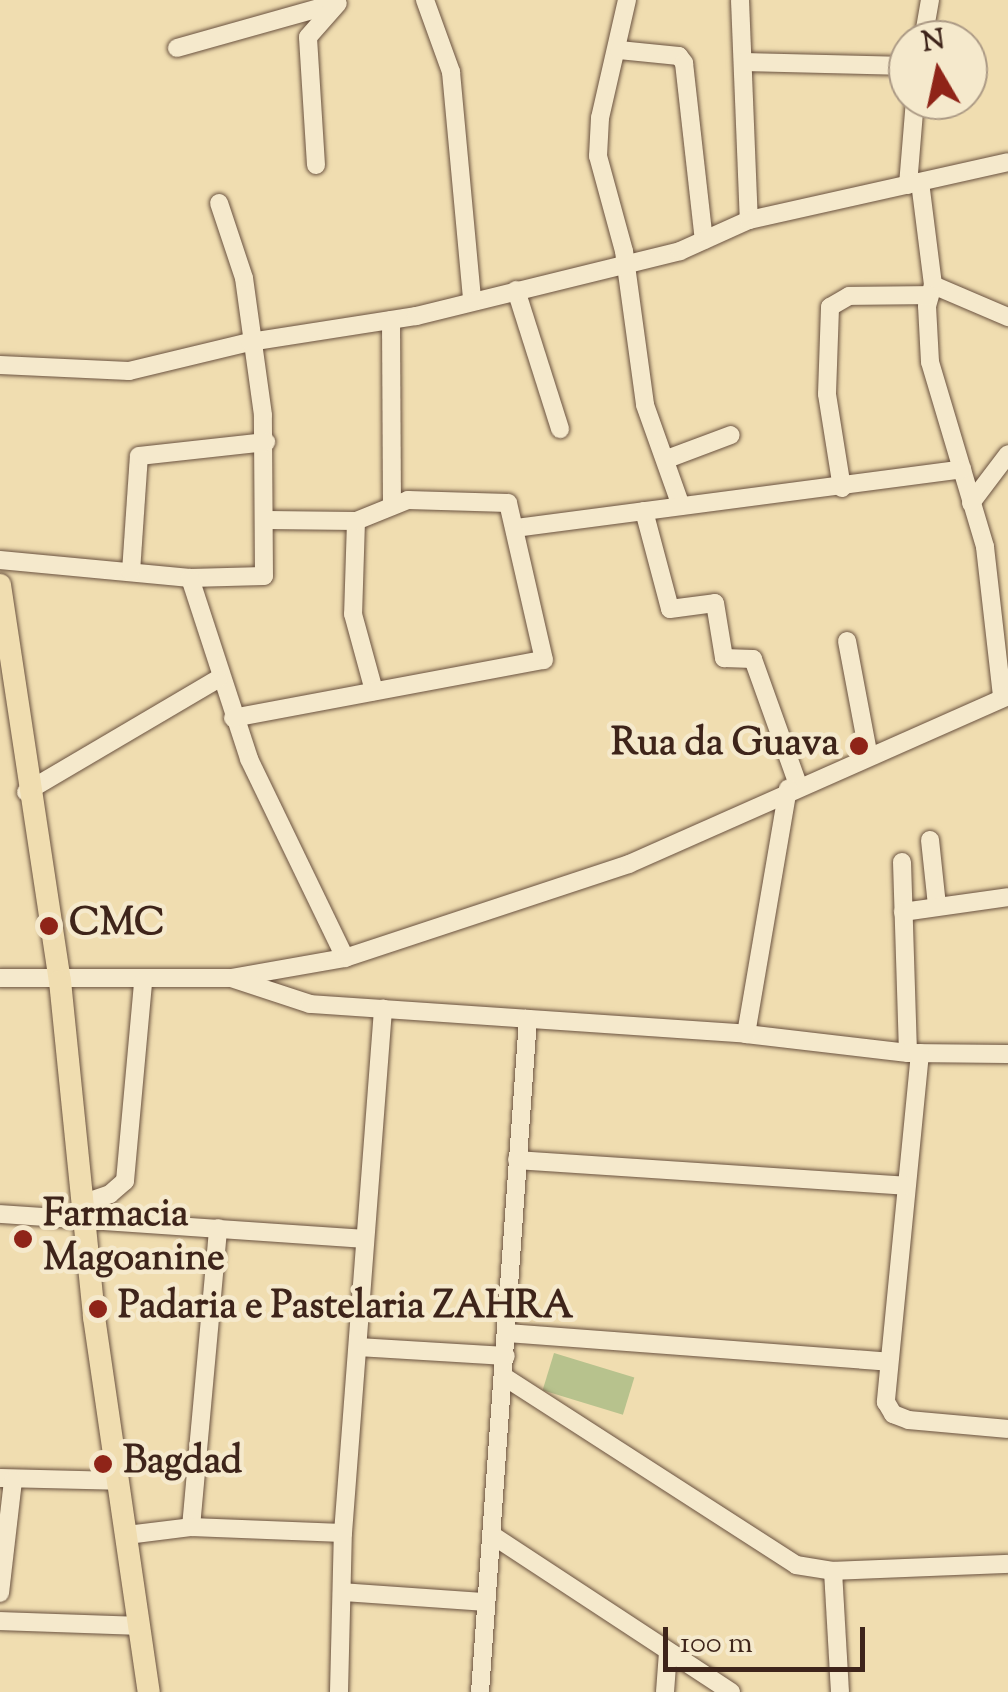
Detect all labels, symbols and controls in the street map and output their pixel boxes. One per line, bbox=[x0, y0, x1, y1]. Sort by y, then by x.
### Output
north arrow bbox=[888, 20, 988, 120]
text: N bbox=[919, 21, 948, 64]
place label: Rua da Guava bbox=[611, 723, 839, 769]
marker: Rua da Guava bbox=[848, 735, 870, 757]
place label: CMC bbox=[69, 903, 165, 949]
marker: CMC bbox=[38, 915, 60, 937]
place label: Farmacia Magoanine bbox=[43, 1194, 225, 1284]
marker: Farmacia Magoanine bbox=[12, 1228, 34, 1250]
place label: Padaria e Pastelaria ZAHRA bbox=[118, 1286, 573, 1332]
marker: Padaria e Pastelaria ZAHRA bbox=[87, 1298, 109, 1320]
place label: Bagdad bbox=[123, 1441, 242, 1487]
marker: Bagdad bbox=[92, 1453, 114, 1475]
scale bar bbox=[668, 1607, 870, 1669]
text: 100 m bbox=[680, 1623, 753, 1666]

